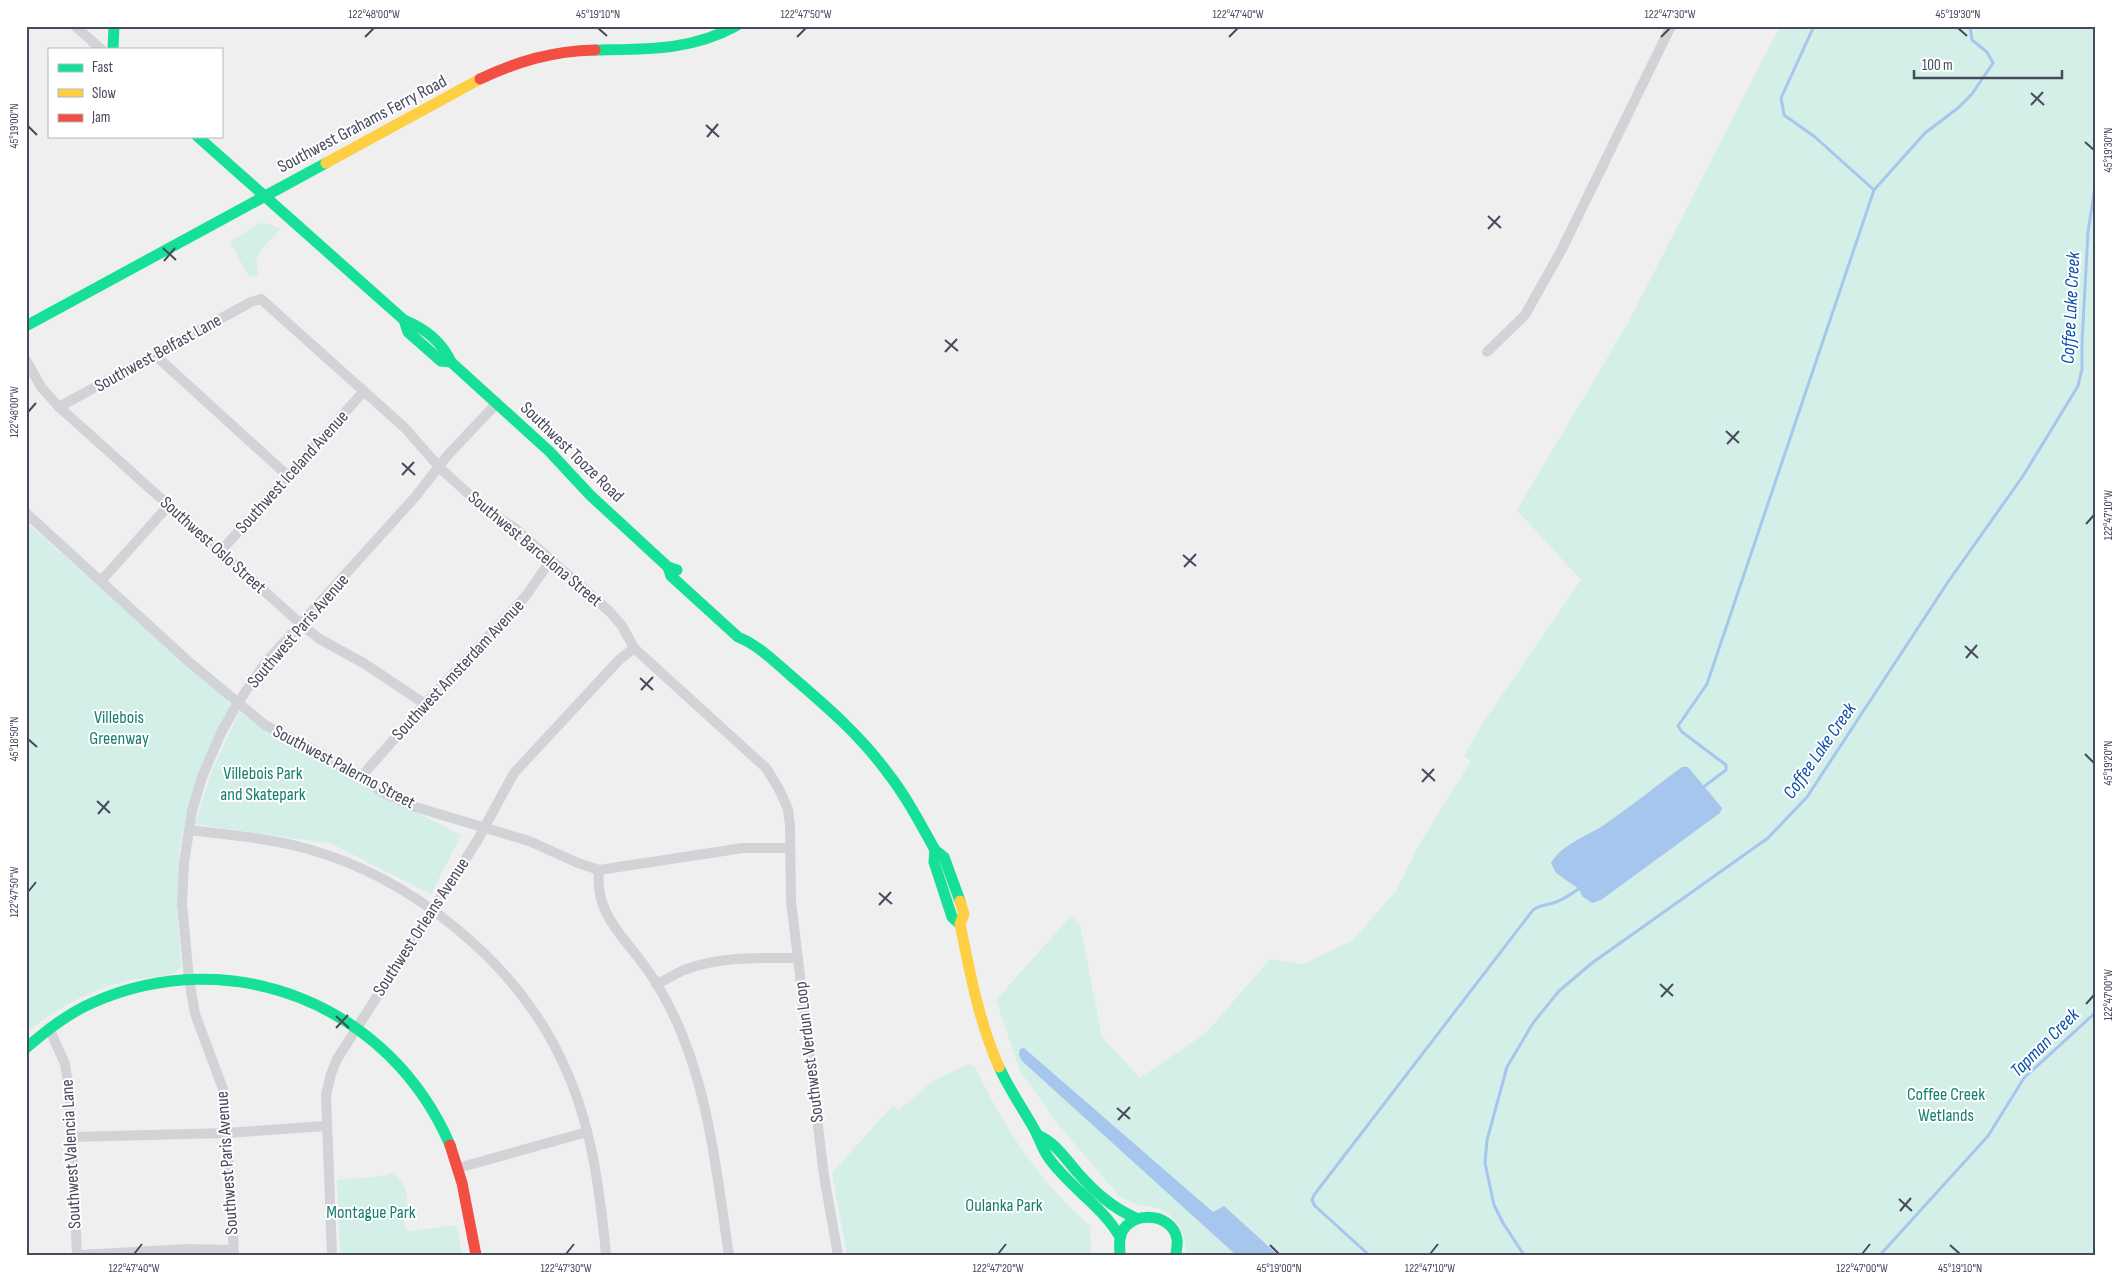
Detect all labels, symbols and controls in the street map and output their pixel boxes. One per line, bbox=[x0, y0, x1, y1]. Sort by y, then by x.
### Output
text: 122°48'00"W bbox=[348, 7, 400, 22]
text: 45°19'10"N bbox=[576, 7, 620, 22]
text: 122°47'50"W bbox=[781, 7, 832, 22]
text: 122°47'40"W bbox=[1212, 7, 1264, 22]
text: 122°47'30"W bbox=[1644, 7, 1696, 22]
text: 45°19'30"N bbox=[1936, 7, 1980, 22]
legend bbox=[48, 48, 222, 138]
scale bar bbox=[1914, 48, 2062, 80]
text: 100 m bbox=[1922, 56, 1953, 75]
text: Fast bbox=[92, 58, 114, 77]
street label: Southwest Grahams Ferry Road bbox=[274, 71, 450, 177]
text: Slow bbox=[92, 84, 116, 103]
text: 45°19'00"N bbox=[7, 103, 22, 149]
text: Jam bbox=[91, 108, 110, 127]
text: 45°19'30"N bbox=[2101, 128, 2116, 172]
water label: Coffee Lake Creek bbox=[2057, 250, 2085, 365]
street label: Southwest Belfast Lane bbox=[91, 309, 225, 397]
text: 122°48'00"W bbox=[7, 386, 22, 438]
street label: Southwest Tooze Road bbox=[516, 397, 628, 507]
street label: Southwest Iceland Avenue bbox=[231, 406, 353, 538]
street label: Southwest Barcelona Street bbox=[464, 487, 607, 612]
text: 122°47'10"W bbox=[2101, 490, 2116, 540]
street label: Southwest Oslo Street bbox=[156, 492, 271, 598]
street label: Southwest Paris Avenue bbox=[243, 570, 353, 692]
street label: Southwest Amsterdam Avenue bbox=[387, 595, 529, 745]
water label: Coffee Lake Creek bbox=[1778, 698, 1862, 804]
park label: Villebois Greenway bbox=[89, 707, 149, 749]
text: 45°18'50"N bbox=[7, 717, 22, 761]
street label: Southwest Palermo Street bbox=[269, 721, 419, 814]
text: 45°19'20"N bbox=[2101, 741, 2116, 785]
park label: Villebois Park and Skatepark bbox=[220, 763, 306, 805]
street label: Southwest Orleans Avenue bbox=[368, 854, 474, 1000]
text: 122°47'50"W bbox=[7, 866, 22, 917]
text: 122°47'00"W bbox=[2101, 969, 2116, 1021]
street label: Southwest Verdun Loop bbox=[790, 980, 828, 1124]
water label: Tapman Creek bbox=[2006, 1003, 2085, 1082]
street label: Southwest Valencia Lane bbox=[57, 1079, 85, 1229]
park label: Coffee Creek Wetlands bbox=[1907, 1084, 1985, 1126]
street label: Southwest Paris Avenue bbox=[211, 1090, 243, 1236]
park label: Oulanka Park bbox=[965, 1195, 1043, 1216]
park label: Montague Park bbox=[326, 1202, 416, 1223]
text: 122°47'40"W bbox=[108, 1261, 160, 1276]
text: 122°47'30"W bbox=[540, 1261, 592, 1276]
text: 122°47'20"W bbox=[972, 1261, 1024, 1276]
text: 45°19'00"N bbox=[1256, 1261, 1302, 1276]
text: 122°47'10"W bbox=[1405, 1261, 1455, 1276]
text: 122°47'00"W bbox=[1836, 1261, 1888, 1276]
text: 45°19'10"N bbox=[1938, 1261, 1982, 1276]

